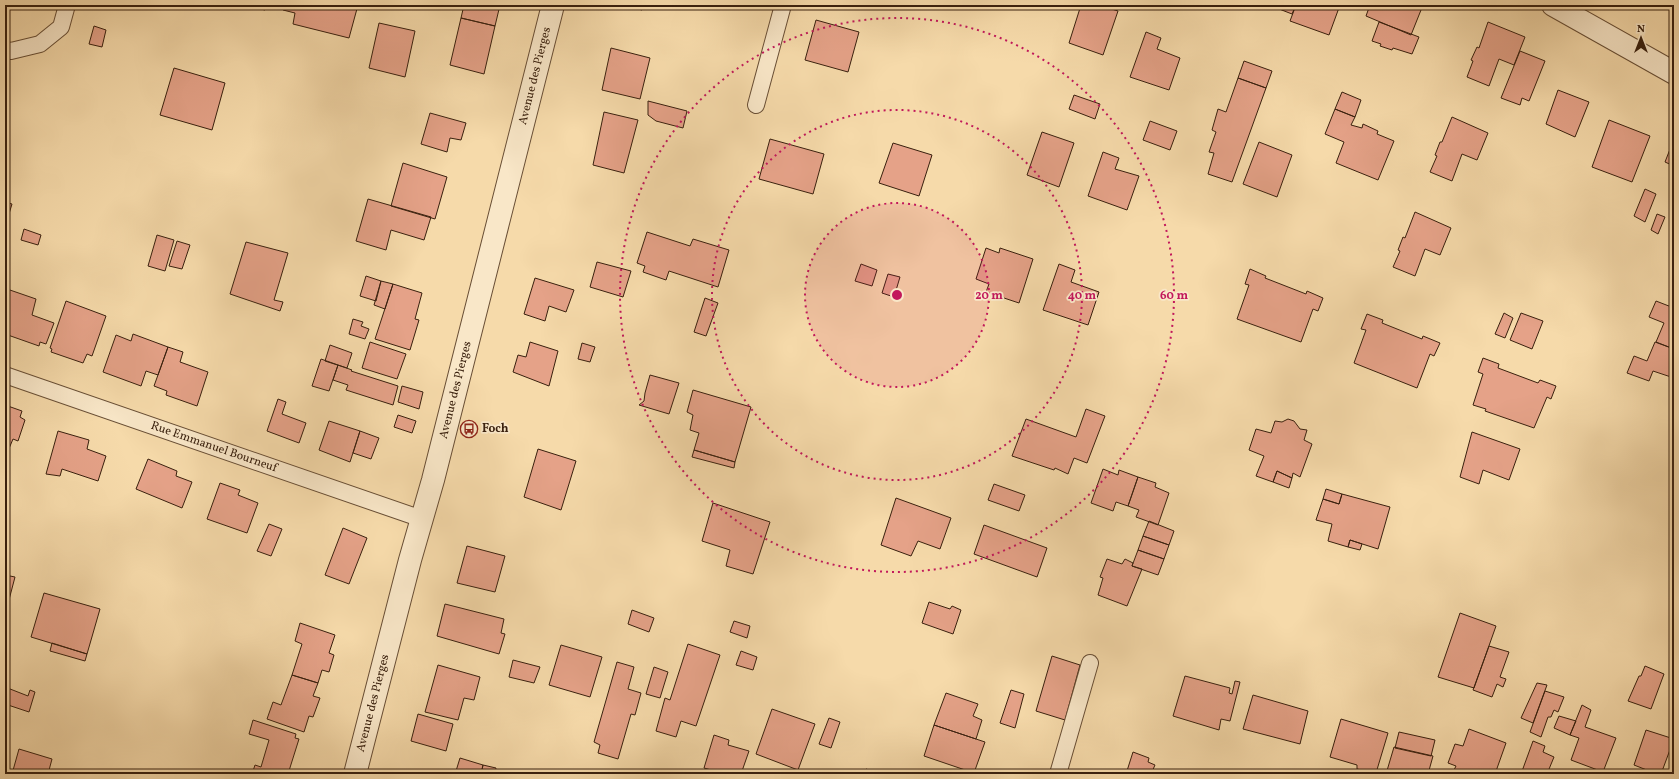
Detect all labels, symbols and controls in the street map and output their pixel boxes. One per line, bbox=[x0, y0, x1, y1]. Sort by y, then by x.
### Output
north arrow bbox=[1621, 18, 1661, 58]
text: N bbox=[1637, 22, 1645, 37]
street label: Avenue des Pierges bbox=[515, 25, 555, 126]
centre of rings bbox=[890, 288, 904, 302]
text: 20 m bbox=[975, 288, 1003, 304]
text: 40 m bbox=[1068, 288, 1097, 304]
text: 60 m bbox=[1160, 288, 1188, 304]
street label: Avenue des Pierges bbox=[436, 340, 476, 440]
street label: Rue Emmanuel Bourneuf bbox=[149, 418, 281, 477]
bus stop icon: Foch bbox=[459, 419, 479, 439]
place label: Foch bbox=[482, 421, 509, 437]
street label: Avenue des Pierges bbox=[353, 653, 393, 754]

